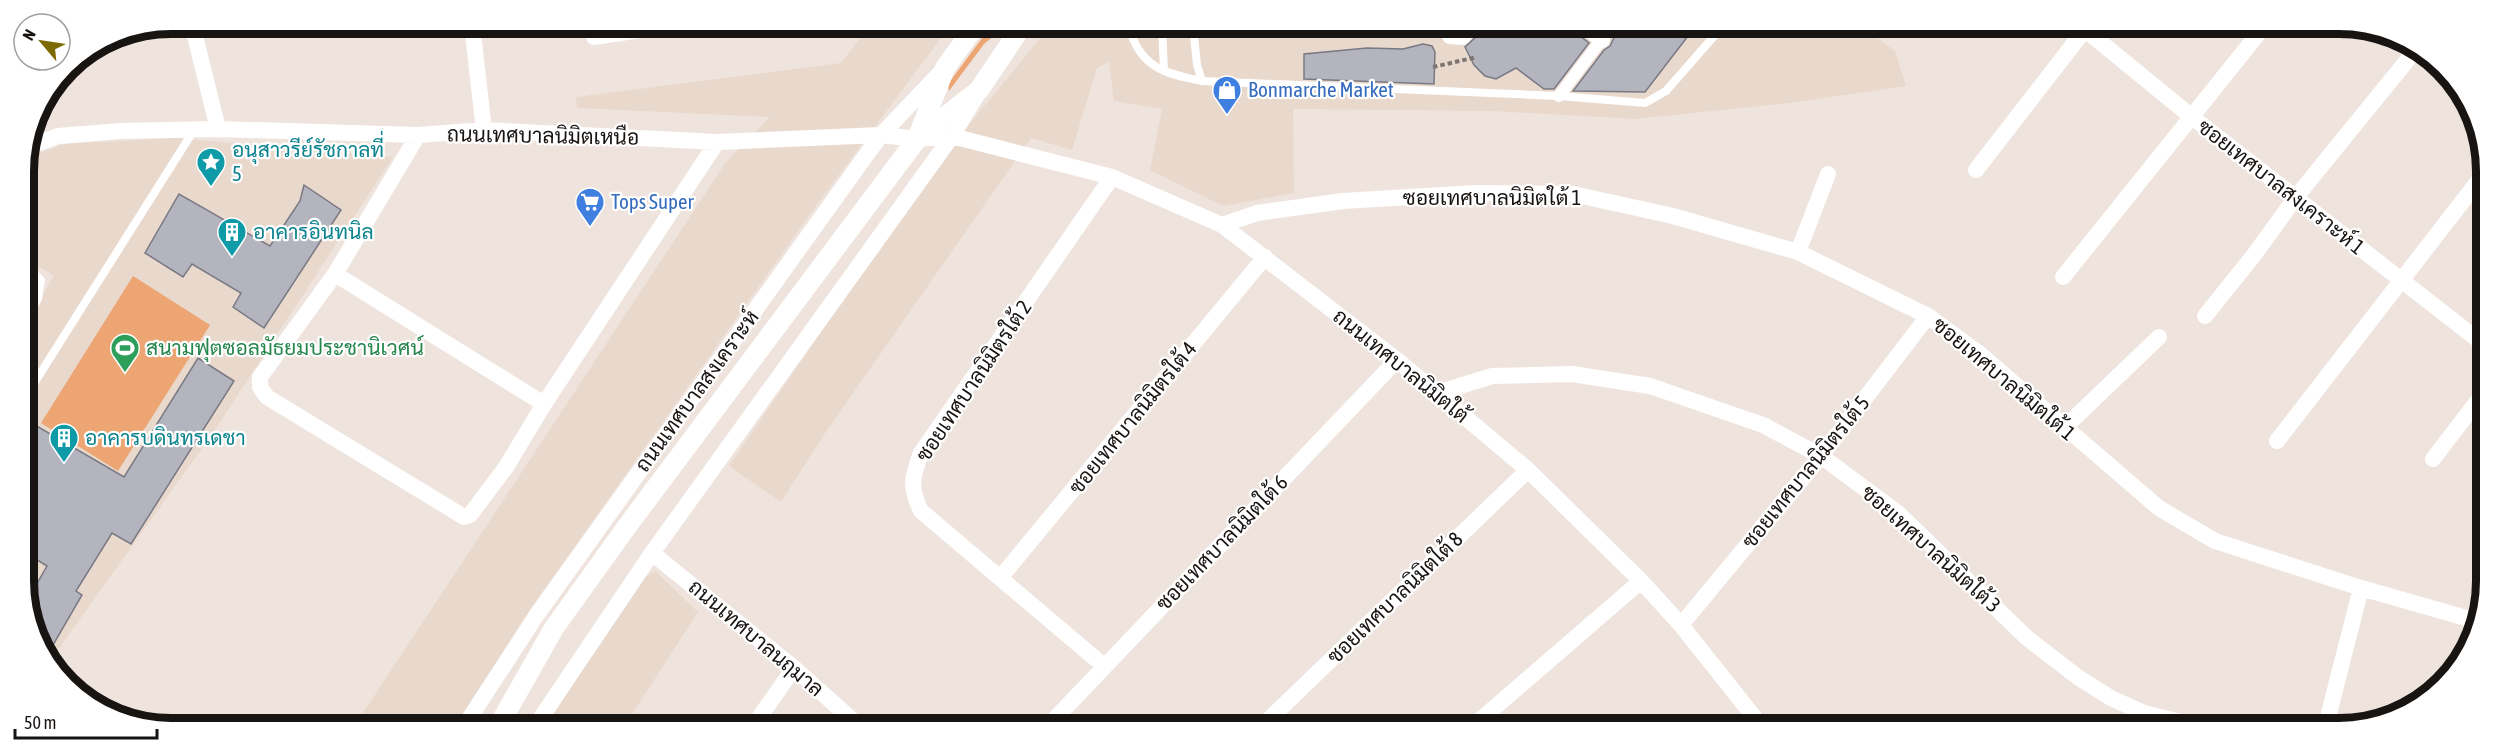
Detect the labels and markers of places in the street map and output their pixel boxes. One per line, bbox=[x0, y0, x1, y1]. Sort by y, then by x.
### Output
shop icon: Bonmarche Market bbox=[1211, 74, 1243, 116]
place label: Bonmarche Market bbox=[1248, 77, 1394, 101]
place label: อนุสาวรีย์รัชกาลที่ 5 bbox=[232, 130, 384, 185]
place icon: อนุสาวรีย์รัชกาลที่ 5 bbox=[195, 146, 227, 188]
supermarket icon: Tops Super bbox=[574, 186, 606, 228]
place label: Tops Super bbox=[611, 189, 695, 213]
building icon: อาคารอินทนิล bbox=[216, 216, 248, 258]
place label: อาคารอินทนิล bbox=[253, 219, 374, 243]
sports icon: สนามฟุตซอลมัธยมประชานิเวศน์ bbox=[109, 332, 141, 374]
place label: สนามฟุตซอลมัธยมประชานิเวศน์ bbox=[146, 334, 424, 362]
building icon: อาคารบดินทรเดชา bbox=[48, 422, 80, 464]
place label: อาคารบดินทรเดชา bbox=[85, 425, 246, 449]

